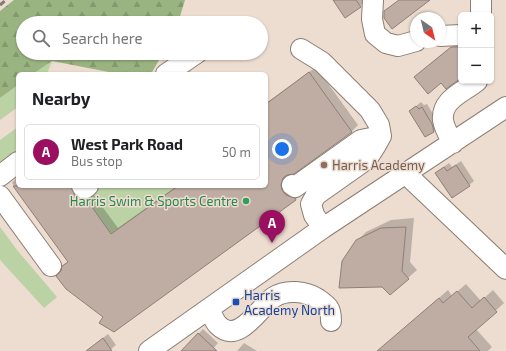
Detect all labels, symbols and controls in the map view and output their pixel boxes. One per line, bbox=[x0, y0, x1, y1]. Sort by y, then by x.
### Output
north arrow bbox=[410, 12, 446, 48]
map controls bbox=[458, 12, 494, 84]
button: + bbox=[458, 12, 494, 48]
search box bbox=[16, 16, 268, 60]
icon: search bbox=[30, 27, 52, 49]
text: Search here bbox=[62, 29, 143, 47]
button: − bbox=[458, 48, 494, 84]
text: Nearby bbox=[32, 88, 90, 108]
text: West Park Road bbox=[71, 135, 183, 153]
your location bbox=[272, 139, 292, 159]
text: A bbox=[42, 144, 50, 160]
text: 50 m bbox=[222, 144, 251, 160]
text: Bus stop bbox=[71, 153, 122, 169]
place label: Harris Academy bbox=[332, 157, 425, 173]
marker: Harris Academy bbox=[319, 160, 329, 170]
place label: Harris Swim & Sports Centre bbox=[70, 193, 238, 209]
marker: Harris Swim & Sports Centre bbox=[241, 196, 251, 206]
pin: A bbox=[259, 210, 285, 243]
place label: Harris Academy North bbox=[244, 287, 335, 318]
marker: Harris Academy North bbox=[231, 297, 241, 307]

